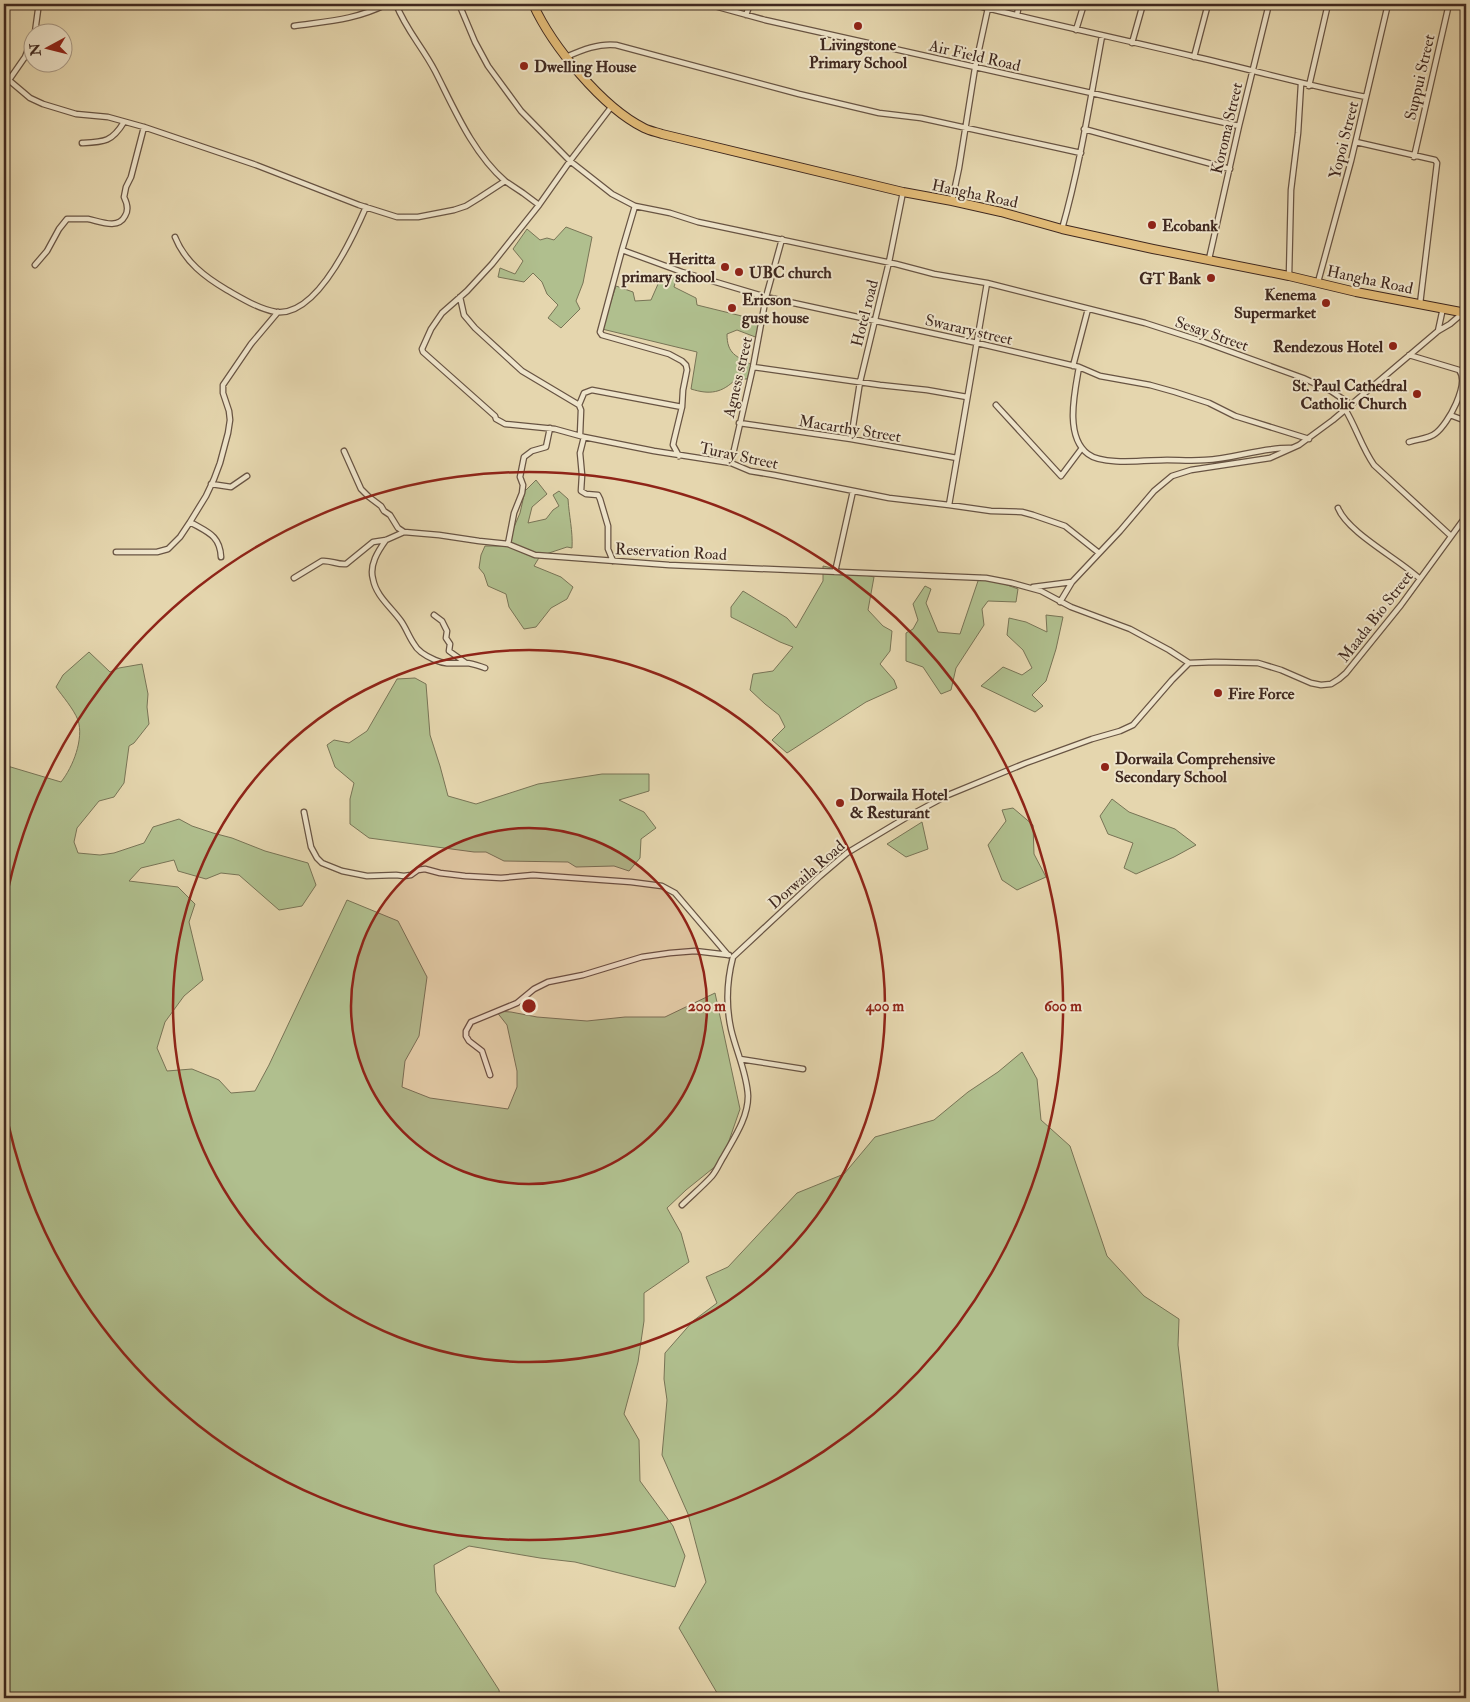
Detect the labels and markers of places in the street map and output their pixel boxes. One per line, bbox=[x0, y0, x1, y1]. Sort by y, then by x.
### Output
marker: Livingstone Primary School bbox=[852, 20, 864, 32]
place label: Livingstone Primary School bbox=[809, 35, 908, 74]
place label: Dwelling House bbox=[534, 57, 637, 78]
marker: Dwelling House bbox=[518, 60, 530, 72]
place label: Ecobank bbox=[1162, 216, 1218, 236]
marker: Ecobank bbox=[1146, 219, 1158, 231]
place label: Heritta primary school bbox=[621, 249, 716, 288]
marker: Heritta primary school bbox=[719, 261, 731, 273]
place label: UBC church bbox=[749, 263, 832, 283]
marker: UBC church bbox=[733, 266, 745, 278]
place label: GT Bank bbox=[1139, 269, 1201, 289]
marker: GT Bank bbox=[1205, 272, 1217, 284]
place label: Kenema Supermarket bbox=[1234, 285, 1317, 324]
place label: Ericson gust house bbox=[741, 290, 809, 329]
marker: Kenema Supermarket bbox=[1320, 297, 1332, 309]
marker: Ericson gust house bbox=[726, 302, 738, 314]
place label: Rendezous Hotel bbox=[1273, 337, 1384, 357]
marker: Rendezous Hotel bbox=[1387, 340, 1399, 352]
place label: St. Paul Cathedral Catholic Church bbox=[1292, 376, 1408, 414]
marker: St. Paul Cathedral Catholic Church bbox=[1411, 388, 1423, 400]
place label: Fire Force bbox=[1228, 684, 1295, 704]
marker: Fire Force bbox=[1212, 687, 1224, 699]
place label: Dorwaila Comprehensive Secondary School bbox=[1115, 749, 1276, 788]
marker: Dorwaila Comprehensive Secondary School bbox=[1099, 761, 1111, 773]
place label: Dorwaila Hotel & Resturant bbox=[850, 785, 949, 823]
marker: Dorwaila Hotel & Resturant bbox=[834, 797, 846, 809]
centre of rings bbox=[520, 997, 538, 1015]

